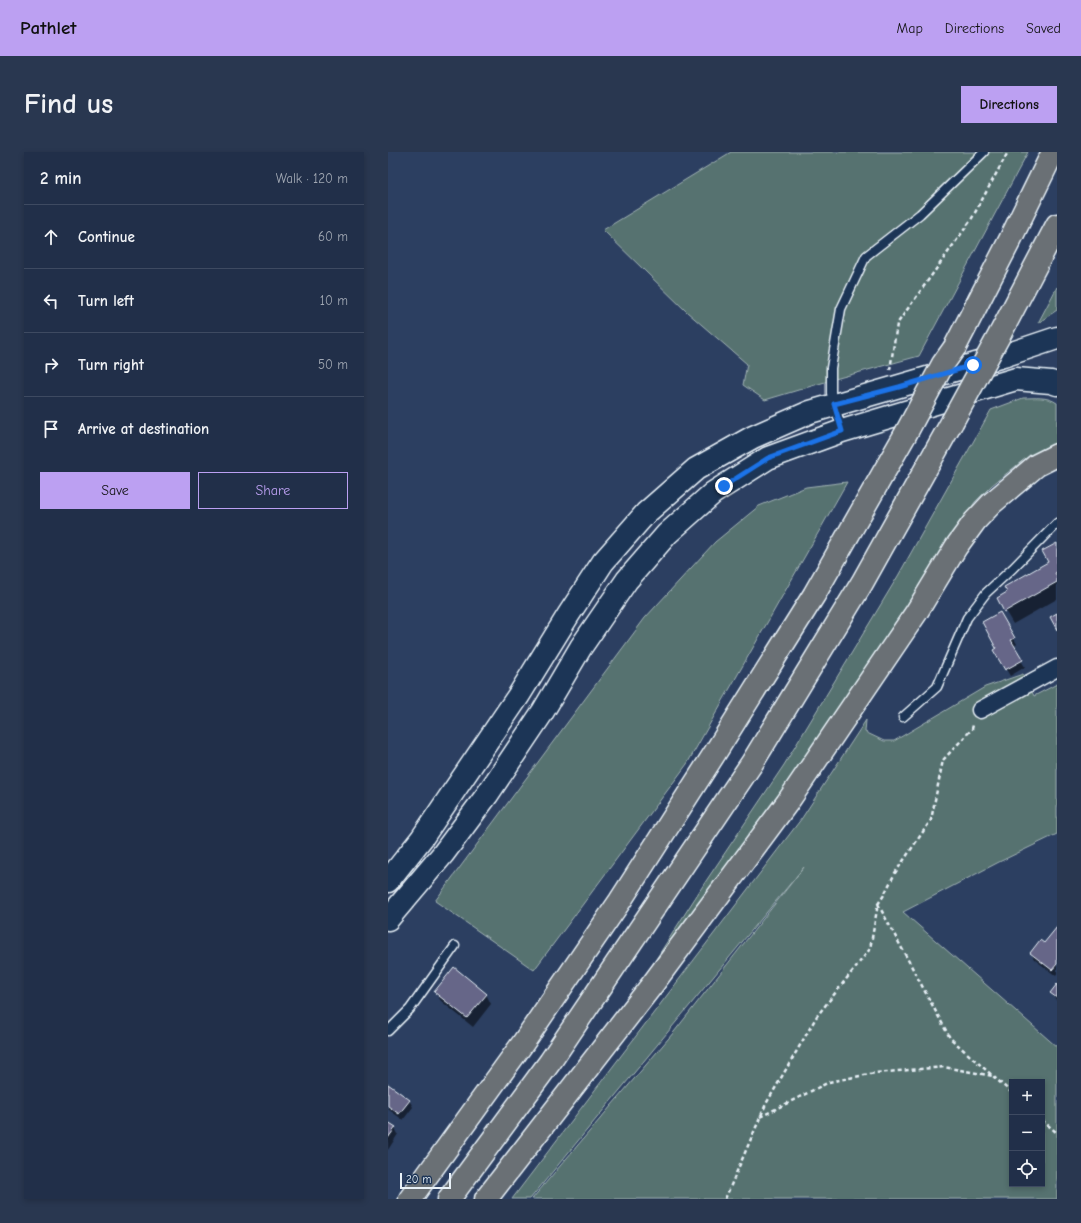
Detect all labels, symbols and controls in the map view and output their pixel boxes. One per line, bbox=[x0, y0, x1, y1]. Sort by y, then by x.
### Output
text: Pathlet bbox=[20, 17, 76, 39]
text: Map bbox=[896, 20, 923, 37]
text: Directions bbox=[945, 20, 1004, 37]
text: Saved bbox=[1026, 20, 1061, 37]
button: Directions bbox=[961, 86, 1057, 123]
text: Find us bbox=[24, 88, 113, 120]
text: 2 min bbox=[40, 169, 81, 188]
text: Walk · 120 m bbox=[276, 171, 348, 186]
icon: ahead bbox=[40, 226, 62, 248]
text: Continue bbox=[78, 228, 135, 246]
text: 60 m bbox=[318, 229, 348, 244]
icon: left bbox=[40, 290, 62, 312]
text: Turn left bbox=[78, 292, 134, 310]
text: 10 m bbox=[320, 293, 348, 308]
icon: right bbox=[40, 354, 62, 376]
text: Turn right bbox=[78, 356, 144, 374]
route start bbox=[964, 356, 982, 374]
text: 50 m bbox=[318, 357, 348, 372]
icon: arrive bbox=[40, 418, 62, 440]
text: Arrive at destination bbox=[78, 420, 209, 438]
button: Save bbox=[40, 472, 190, 509]
button: Share bbox=[198, 472, 348, 509]
route end bbox=[715, 477, 733, 495]
map controls bbox=[1009, 1079, 1045, 1187]
button: + bbox=[1009, 1079, 1045, 1115]
button: − bbox=[1009, 1115, 1045, 1151]
button: locate bbox=[1009, 1151, 1045, 1187]
scale bar bbox=[400, 1171, 451, 1190]
text: 20 m bbox=[406, 1173, 431, 1186]

